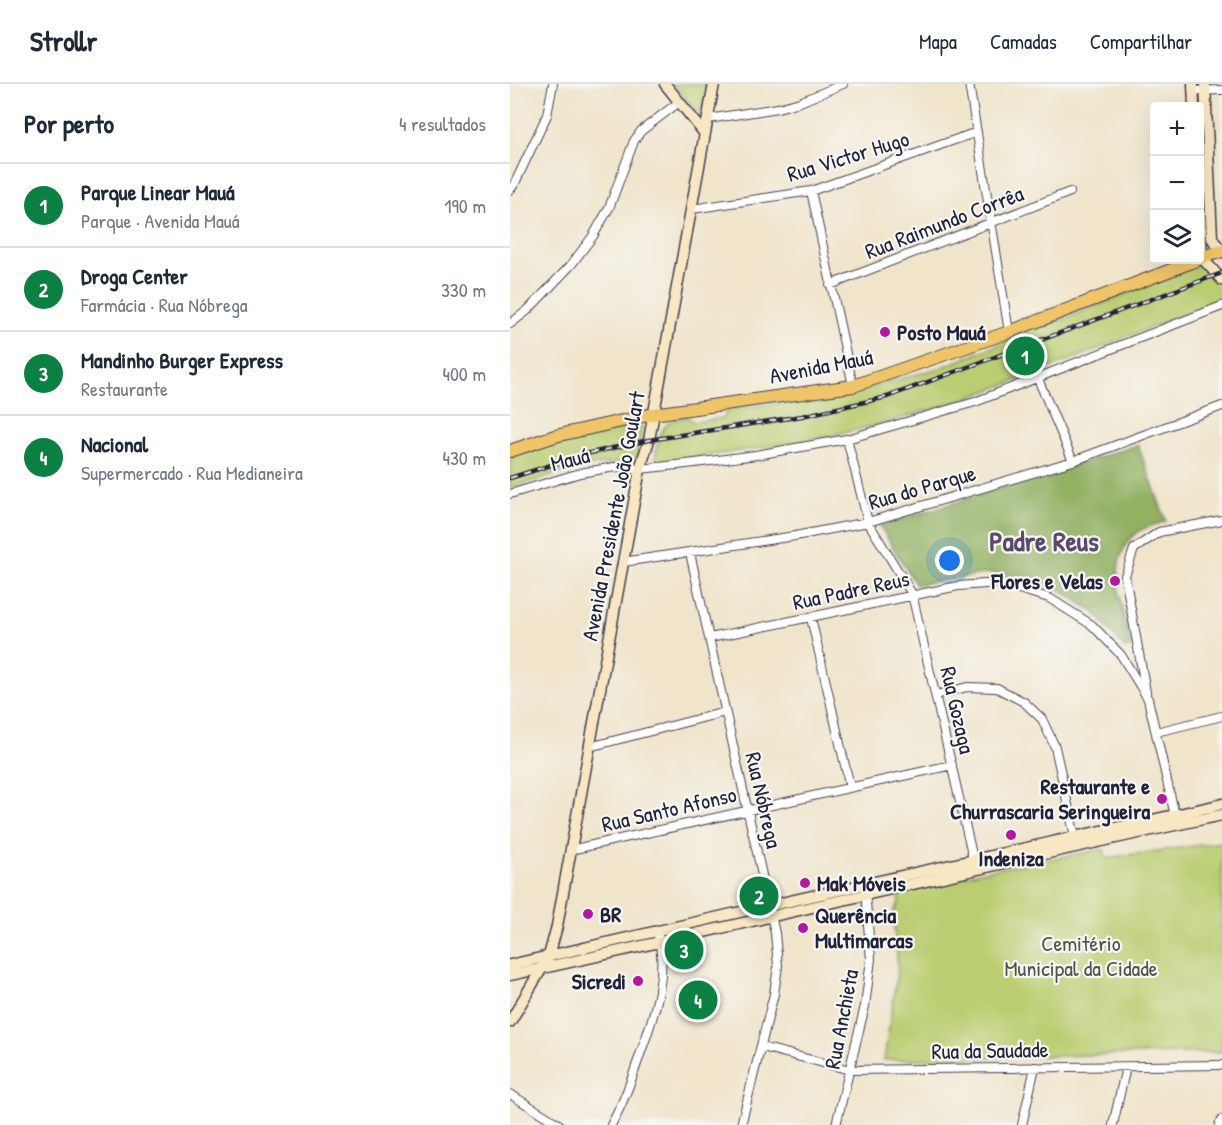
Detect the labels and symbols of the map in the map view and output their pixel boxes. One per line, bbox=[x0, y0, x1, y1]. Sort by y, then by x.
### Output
street label: Rua Victor Hugo bbox=[783, 123, 913, 189]
street label: Rua Raimundo Corrêa bbox=[860, 178, 1028, 266]
place label: Posto Mauá bbox=[897, 317, 986, 347]
marker: Posto Mauá bbox=[878, 325, 892, 339]
pin: 1 bbox=[1006, 334, 1044, 378]
street label: Avenida Mauá bbox=[767, 341, 876, 391]
street label: Avenida Presidente João Goulart bbox=[574, 388, 652, 643]
street label: Mauá bbox=[547, 440, 593, 478]
street label: Rua do Parque bbox=[865, 457, 979, 517]
district label: Padre Reus bbox=[989, 522, 1099, 560]
your location bbox=[935, 546, 964, 575]
street label: Rua Padre Reus bbox=[790, 563, 912, 617]
place label: Flores e Velas bbox=[990, 566, 1104, 596]
marker: Flores e Velas bbox=[1108, 574, 1122, 588]
street label: Rua Gozaga bbox=[933, 664, 983, 757]
street label: Rua Nóbrega bbox=[738, 749, 790, 851]
place label: Restaurante e Churrascaria Seringueira bbox=[950, 771, 1150, 827]
street label: Rua Santo Afonso bbox=[599, 779, 739, 839]
marker: Restaurante e Churrascaria Seringueira bbox=[1155, 792, 1169, 806]
marker: Indeniza bbox=[1004, 828, 1018, 842]
place label: Indeniza bbox=[978, 843, 1044, 873]
place label: Mak Móveis bbox=[817, 868, 906, 898]
pin: 2 bbox=[740, 874, 778, 918]
marker: Mak Móveis bbox=[798, 876, 812, 890]
place label: BR bbox=[600, 899, 621, 929]
place label: Querência Multimarcas bbox=[815, 900, 913, 955]
marker: BR bbox=[581, 907, 595, 921]
marker: Querência Multimarcas bbox=[796, 921, 810, 935]
pin: 3 bbox=[664, 928, 704, 972]
park label: Cemitério Municipal da Cidade bbox=[1005, 928, 1158, 983]
place label: Sicredi bbox=[572, 966, 626, 996]
street label: Rua Anchieta bbox=[817, 966, 865, 1071]
marker: Sicredi bbox=[631, 974, 645, 988]
pin: 4 bbox=[678, 978, 717, 1022]
street label: Rua da Saudade bbox=[931, 1034, 1049, 1066]

